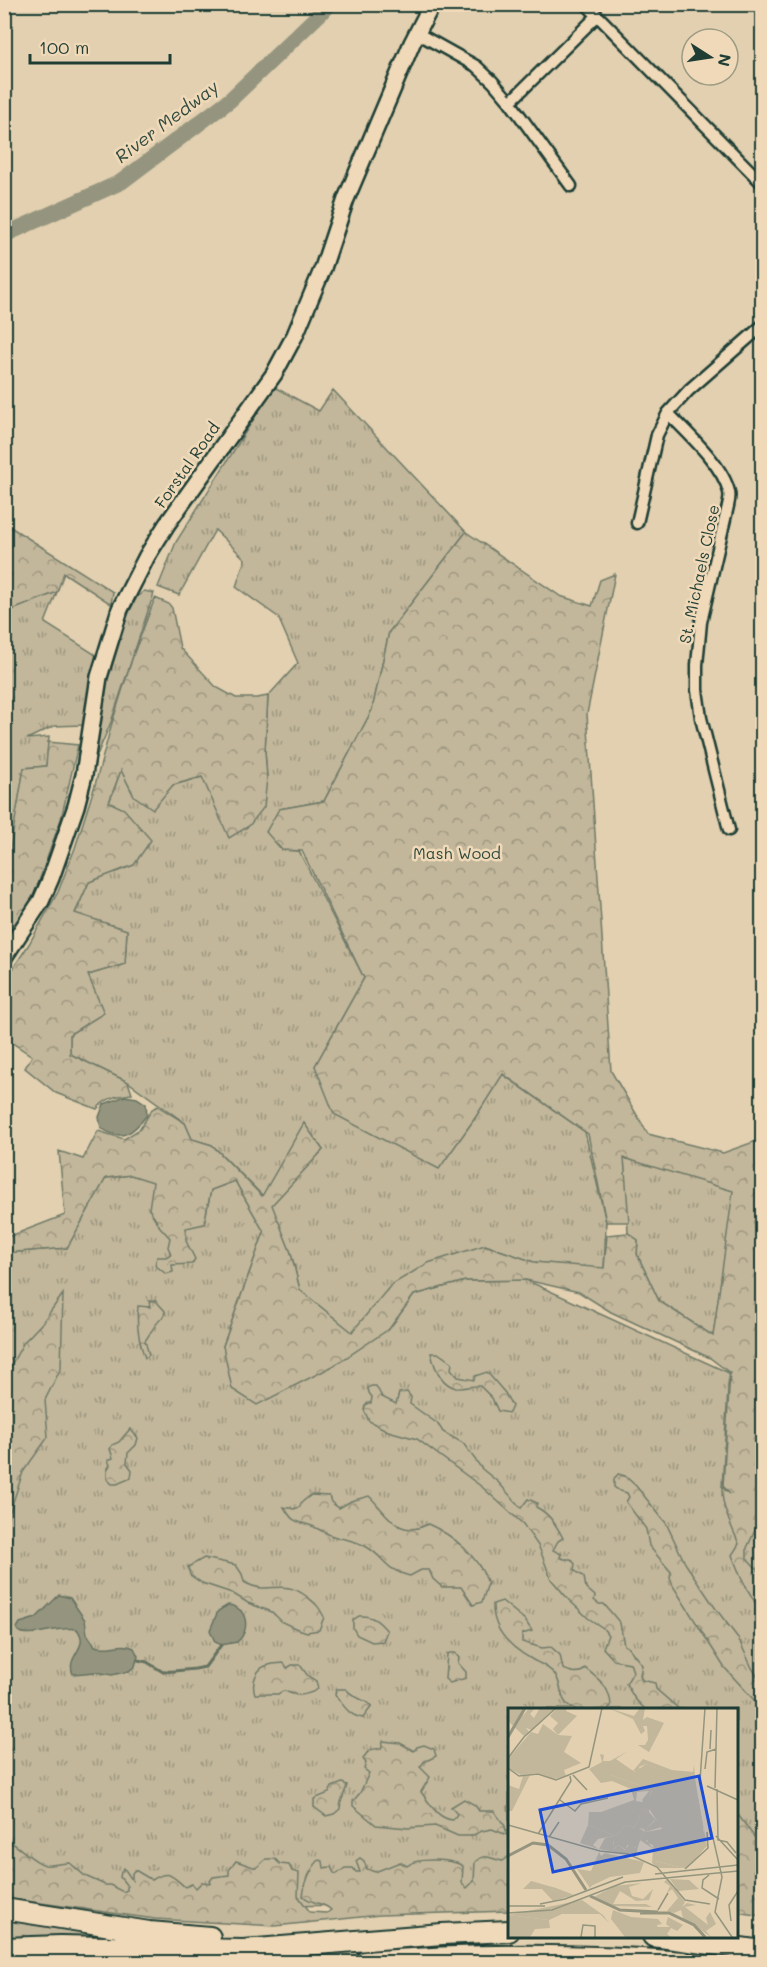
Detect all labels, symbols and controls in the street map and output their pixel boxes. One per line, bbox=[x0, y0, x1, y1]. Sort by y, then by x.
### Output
scale bar bbox=[30, 27, 170, 65]
north arrow bbox=[680, 27, 740, 87]
text: 100 m bbox=[39, 35, 89, 59]
text: N bbox=[714, 52, 737, 68]
water label: River Medway bbox=[110, 74, 224, 168]
street label: Forstal Road bbox=[149, 418, 224, 512]
street label: St. Michaels Close bbox=[674, 503, 723, 645]
park label: Mash Wood bbox=[413, 842, 501, 863]
inset map bbox=[508, 1708, 737, 1937]

